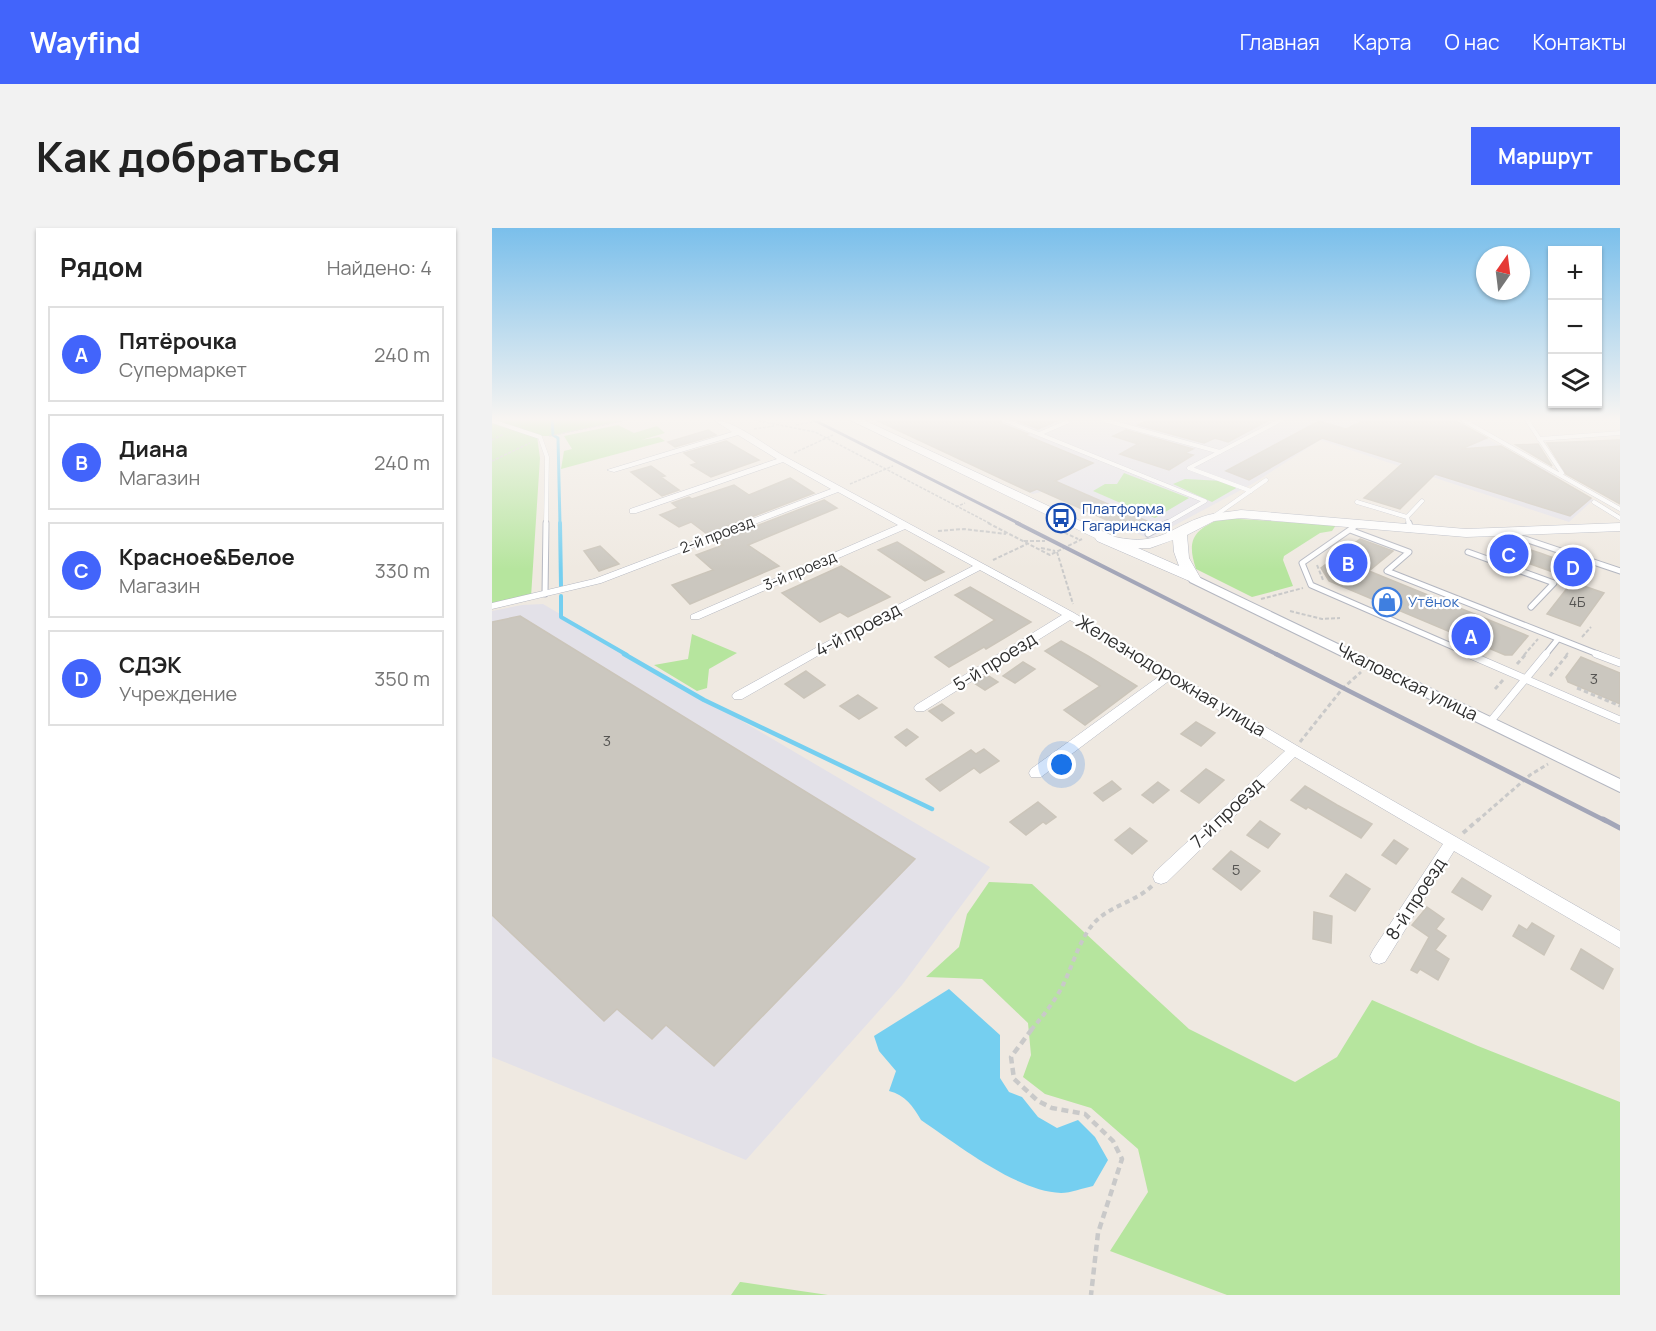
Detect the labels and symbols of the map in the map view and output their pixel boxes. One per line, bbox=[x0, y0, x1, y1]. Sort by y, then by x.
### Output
north arrow bbox=[1476, 246, 1530, 300]
place label: Платформа Гагаринская bbox=[1082, 498, 1171, 536]
bus stop icon: Платформа Гагаринская bbox=[1045, 502, 1077, 534]
street label: 2-й проезд bbox=[677, 511, 757, 558]
pin: C bbox=[1490, 532, 1528, 576]
pin: B bbox=[1328, 540, 1368, 586]
pin: D bbox=[1554, 544, 1592, 590]
street label: 3-й проезд bbox=[760, 546, 840, 595]
shop icon: Утёнок bbox=[1371, 586, 1403, 618]
place label: Утёнок bbox=[1408, 591, 1459, 612]
house number: 4Б bbox=[1569, 592, 1586, 611]
street label: 4-й проезд bbox=[811, 596, 905, 662]
street label: Железнодорожная улица bbox=[1072, 609, 1271, 741]
pin: A bbox=[1452, 614, 1490, 658]
street label: 5-й проезд bbox=[949, 626, 1041, 696]
street label: Чкаловская улица bbox=[1333, 636, 1482, 726]
house number: 3 bbox=[1590, 668, 1598, 689]
house number: 3 bbox=[603, 730, 611, 751]
your location bbox=[1047, 750, 1076, 779]
street label: 7-й проезд bbox=[1185, 772, 1268, 853]
street label: 8-й проезд bbox=[1380, 853, 1451, 944]
house number: 5 bbox=[1232, 859, 1240, 880]

